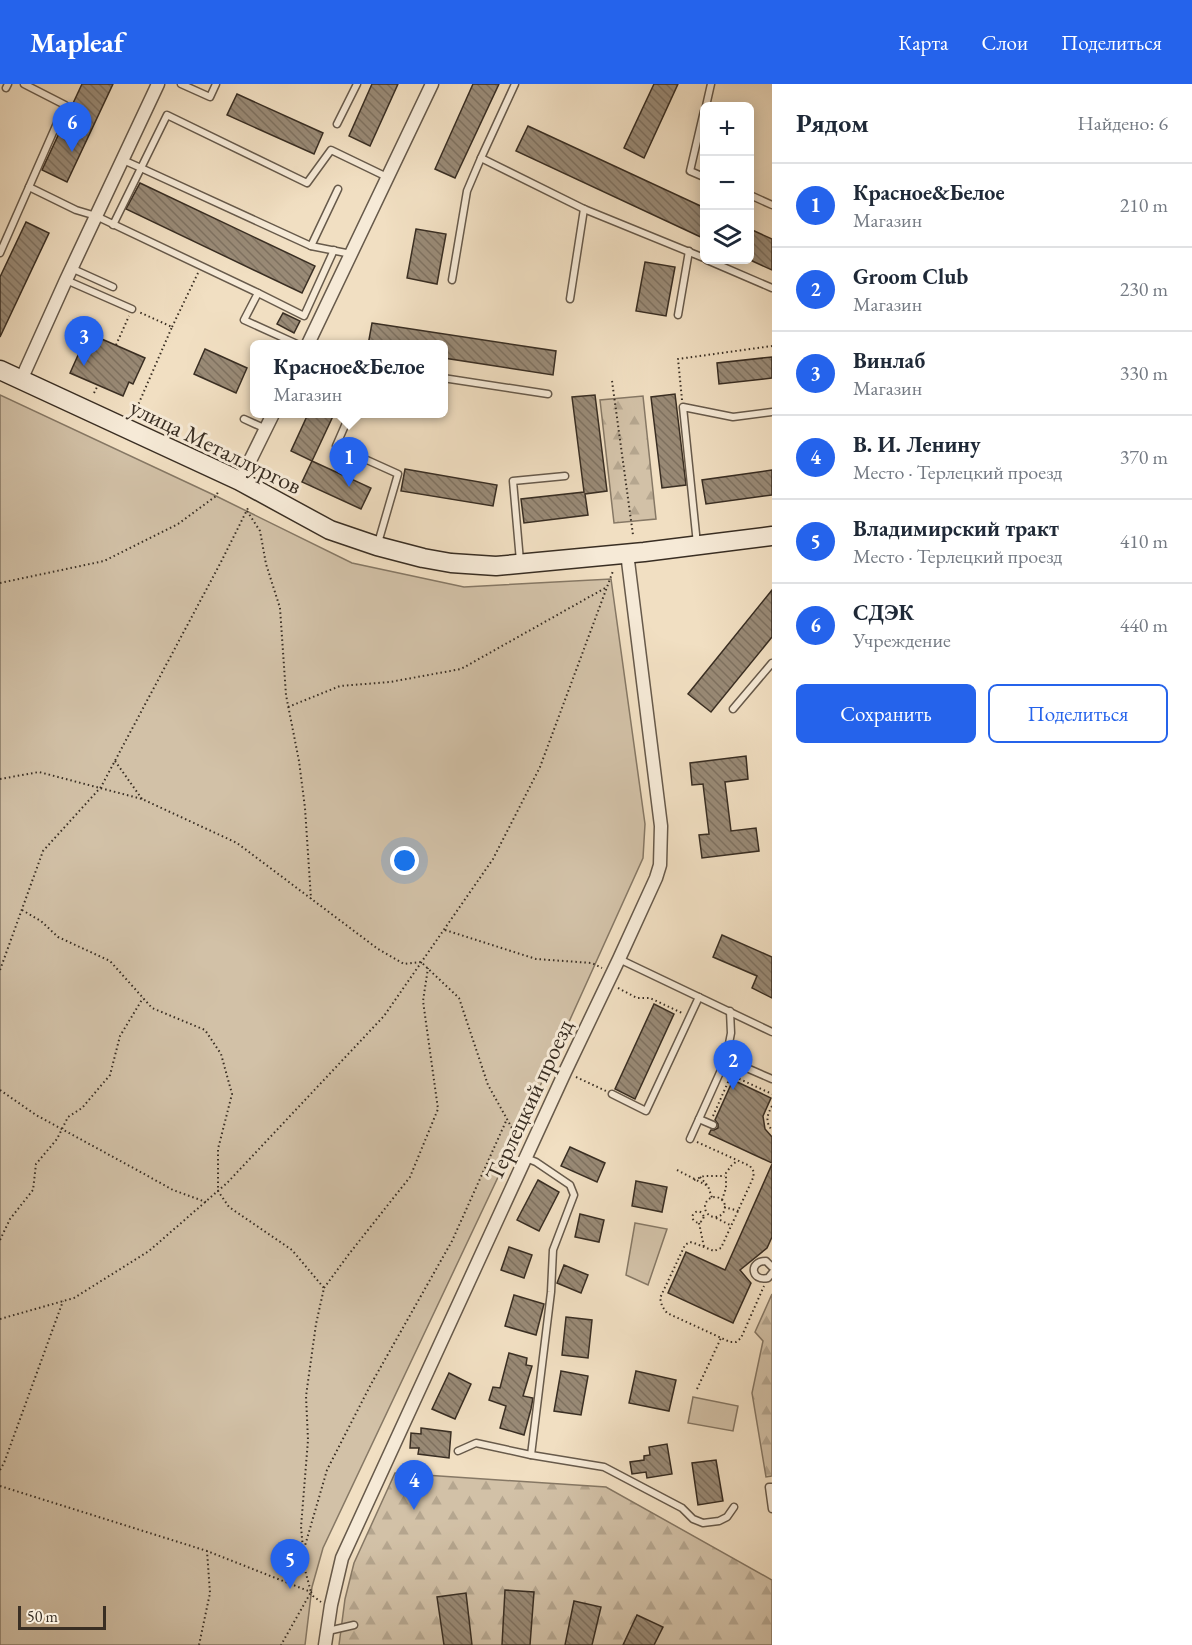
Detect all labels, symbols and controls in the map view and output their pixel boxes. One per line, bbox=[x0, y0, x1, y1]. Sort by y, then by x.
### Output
text: Mapleaf bbox=[30, 24, 124, 60]
text: Карта bbox=[898, 29, 948, 56]
text: Слои bbox=[981, 29, 1028, 56]
text: Поделиться bbox=[1061, 29, 1162, 56]
map controls bbox=[700, 102, 754, 264]
button: + bbox=[700, 102, 754, 156]
pin: 6 bbox=[52, 103, 92, 152]
text: Рядом bbox=[796, 106, 869, 140]
text: Найдено: 6 bbox=[1077, 110, 1168, 136]
button: − bbox=[700, 156, 754, 210]
text: Красное&Белое bbox=[853, 178, 1005, 207]
text: 1 bbox=[810, 192, 821, 218]
text: 210 m bbox=[1120, 192, 1168, 218]
text: Магазин bbox=[853, 207, 922, 233]
button: layers bbox=[700, 210, 754, 264]
text: Groom Club bbox=[853, 262, 968, 291]
text: 2 bbox=[810, 276, 821, 302]
text: 230 m bbox=[1120, 276, 1168, 302]
text: Магазин bbox=[853, 291, 922, 317]
pin: 3 bbox=[64, 316, 104, 366]
popup bbox=[250, 340, 448, 418]
text: Винлаб bbox=[853, 346, 925, 375]
text: Красное&Белое bbox=[273, 352, 425, 381]
text: 3 bbox=[810, 360, 821, 386]
text: 330 m bbox=[1120, 360, 1168, 386]
text: Магазин bbox=[853, 375, 922, 401]
text: Магазин bbox=[273, 381, 342, 407]
street label: улица Металлургов bbox=[125, 391, 307, 501]
text: В. И. Ленину bbox=[853, 430, 981, 459]
pin: 1 bbox=[330, 438, 368, 487]
text: 4 bbox=[810, 444, 821, 470]
text: 370 m bbox=[1120, 444, 1168, 470]
text: Место · Терлецкий проезд bbox=[853, 459, 1062, 485]
text: Владимирский тракт bbox=[853, 514, 1059, 543]
text: 5 bbox=[810, 528, 821, 554]
text: 410 m bbox=[1120, 528, 1168, 554]
text: Место · Терлецкий проезд bbox=[853, 543, 1062, 569]
text: СДЭК bbox=[853, 598, 914, 627]
text: 6 bbox=[810, 612, 821, 638]
text: 440 m bbox=[1120, 612, 1168, 638]
text: Учреждение bbox=[853, 627, 951, 653]
button: Сохранить bbox=[796, 684, 976, 743]
button: Поделиться bbox=[988, 684, 1168, 743]
your location bbox=[390, 846, 419, 875]
street label: Терлецкий проезд bbox=[478, 1014, 580, 1186]
pin: 2 bbox=[714, 1040, 752, 1090]
pin: 4 bbox=[394, 1460, 434, 1510]
pin: 5 bbox=[270, 1540, 310, 1589]
scale bar bbox=[18, 1603, 106, 1630]
text: 50 m bbox=[27, 1606, 58, 1627]

